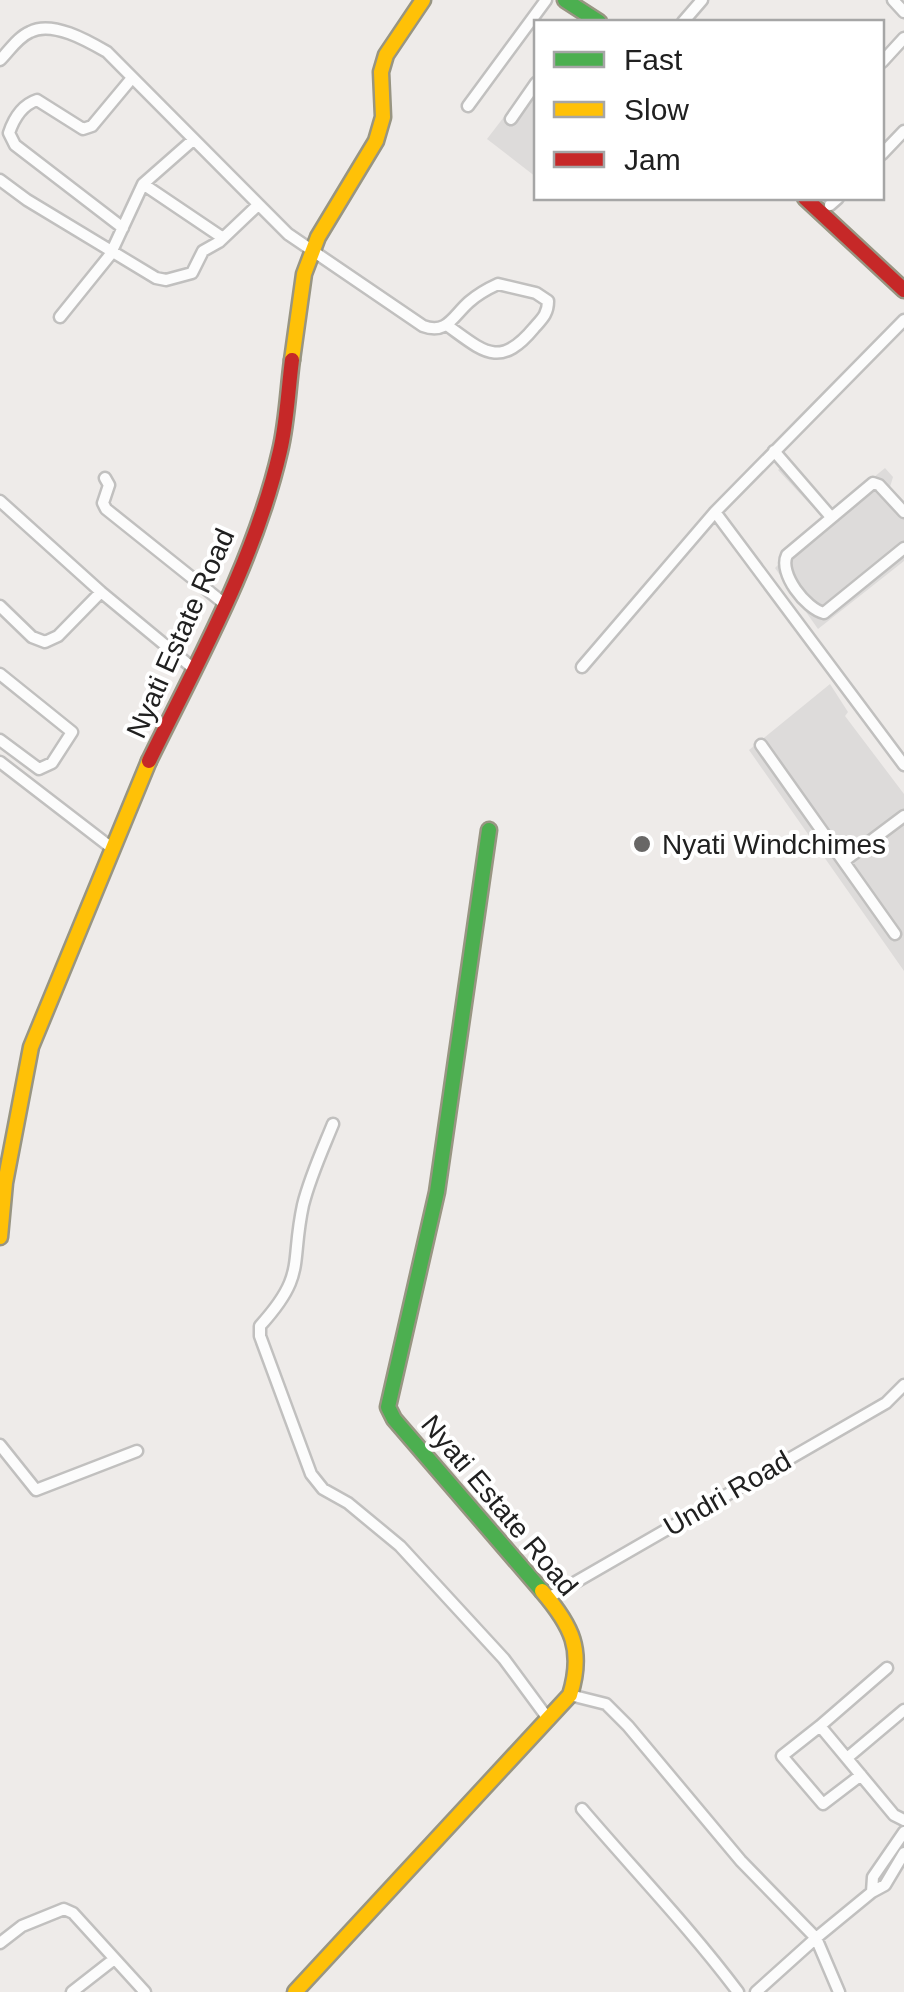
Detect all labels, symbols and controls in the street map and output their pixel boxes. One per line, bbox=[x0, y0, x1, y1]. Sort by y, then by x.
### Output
legend bbox=[534, 20, 884, 200]
text: Fast bbox=[624, 43, 683, 76]
text: Slow bbox=[624, 93, 689, 126]
text: Jam bbox=[624, 143, 681, 176]
street label: Nyati Estate Road bbox=[120, 524, 241, 743]
place label: Nyati Windchimes bbox=[662, 829, 886, 860]
marker: Nyati Windchimes bbox=[631, 833, 653, 855]
street label: Nyati Estate Road bbox=[415, 1409, 584, 1602]
street label: Undri Road bbox=[658, 1445, 796, 1542]

